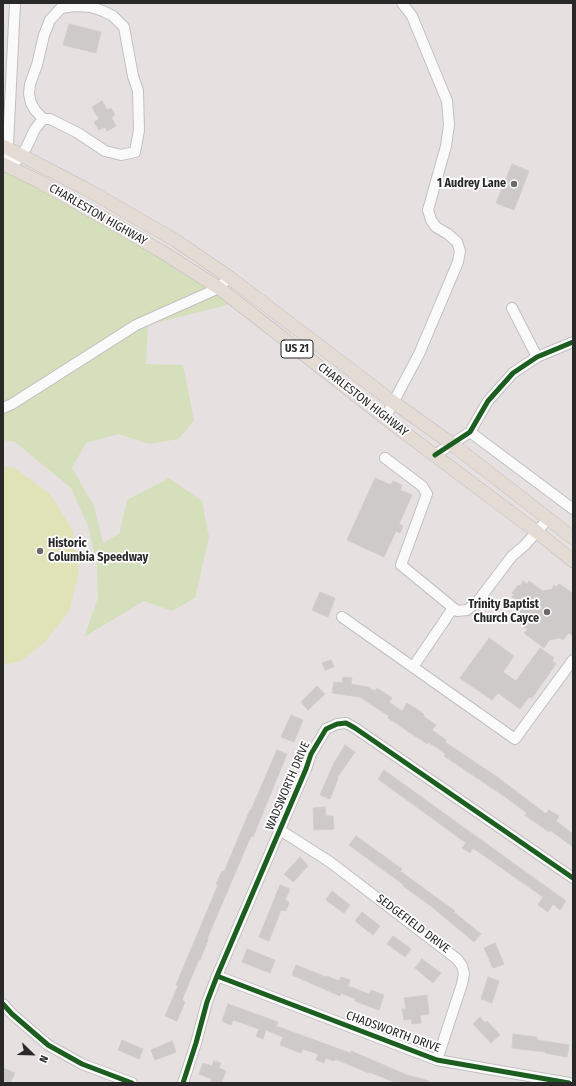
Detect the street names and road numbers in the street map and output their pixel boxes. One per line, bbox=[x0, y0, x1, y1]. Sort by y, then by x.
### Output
street label: CHARLESTON HIGHWAY bbox=[46, 181, 150, 249]
road number: US 21 bbox=[281, 340, 313, 358]
street label: CHARLESTON HIGHWAY bbox=[315, 360, 411, 440]
street label: WADSWORTH DRIVE bbox=[263, 739, 313, 833]
street label: SEDGEFIELD DRIVE bbox=[373, 892, 453, 956]
street label: CHADSWORTH DRIVE bbox=[344, 1008, 442, 1056]

